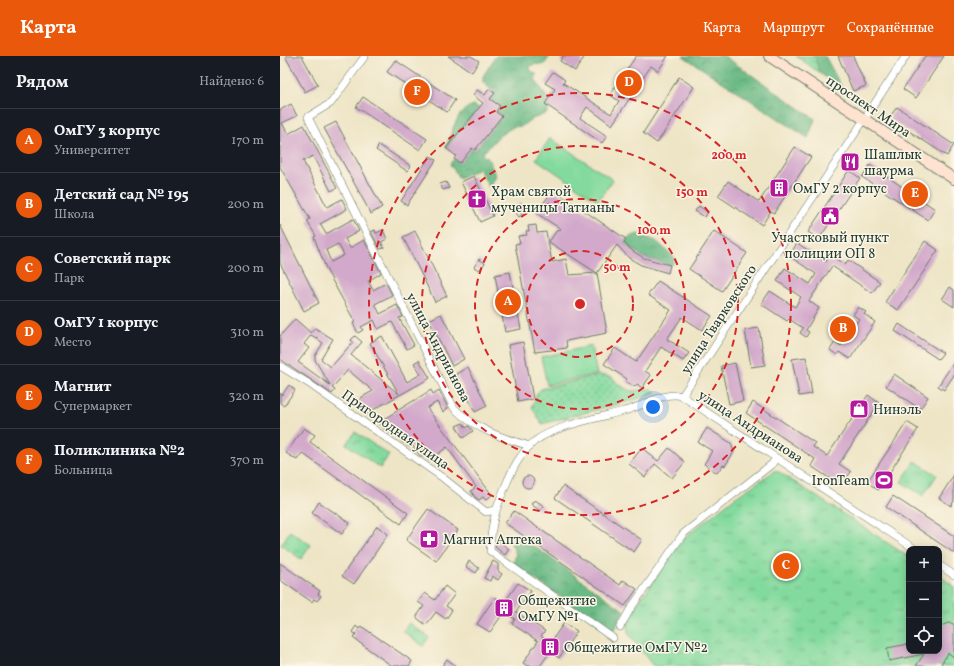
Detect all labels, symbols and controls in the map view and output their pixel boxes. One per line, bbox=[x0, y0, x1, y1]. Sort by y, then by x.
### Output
text: Карта bbox=[20, 15, 77, 41]
text: Карта bbox=[703, 19, 741, 38]
text: Маршрут bbox=[763, 19, 825, 38]
text: Сохранённые bbox=[847, 19, 934, 38]
pin: D bbox=[616, 68, 642, 98]
text: Рядом bbox=[16, 71, 69, 94]
street label: проспект Мира bbox=[822, 72, 914, 143]
text: Найдено: 6 bbox=[199, 73, 264, 91]
pin: F bbox=[404, 77, 430, 107]
text: ОмГУ 3 корпус bbox=[54, 121, 160, 142]
text: A bbox=[24, 132, 34, 150]
text: 170 m bbox=[231, 132, 264, 150]
text: Университет bbox=[54, 142, 130, 160]
place label: Шашлык шаурма bbox=[864, 146, 922, 181]
text: 200 m bbox=[711, 148, 747, 164]
restaurant icon: Шашлык шаурма bbox=[839, 151, 861, 173]
building icon: ОмГУ 2 корпус bbox=[768, 177, 790, 199]
pin: E bbox=[902, 179, 928, 209]
place label: ОмГУ 2 корпус bbox=[793, 180, 887, 199]
place label: Храм святой мученицы Татианы bbox=[491, 183, 615, 218]
text: Детский сад № 195 bbox=[54, 185, 189, 206]
text: 150 m bbox=[676, 185, 708, 201]
church icon: Храм святой мученицы Татианы bbox=[466, 188, 488, 210]
text: B bbox=[25, 196, 33, 214]
text: 200 m bbox=[227, 196, 264, 214]
public building icon: Участковый пункт полиции ОП 8 bbox=[819, 205, 841, 227]
text: Школа bbox=[54, 206, 94, 224]
text: 100 m bbox=[637, 223, 671, 239]
place label: Участковый пункт полиции ОП 8 bbox=[771, 229, 889, 264]
text: Советский парк bbox=[54, 249, 171, 270]
text: C bbox=[25, 260, 33, 278]
text: 200 m bbox=[227, 260, 264, 278]
text: 50 m bbox=[603, 260, 631, 276]
street label: улица Тварковского bbox=[677, 261, 762, 378]
text: Парк bbox=[54, 270, 84, 288]
pin: A bbox=[495, 287, 521, 317]
street label: улица Андрианова bbox=[401, 290, 475, 406]
centre of rings bbox=[573, 297, 587, 311]
text: ОмГУ 1 корпус bbox=[54, 313, 158, 334]
pin: B bbox=[830, 314, 856, 344]
text: D bbox=[24, 324, 34, 342]
text: 310 m bbox=[230, 324, 264, 342]
text: Место bbox=[54, 334, 91, 352]
text: Магнит bbox=[54, 377, 111, 398]
street label: Пригородная улица bbox=[337, 386, 453, 475]
street label: улица Андрианова bbox=[694, 386, 806, 468]
text: E bbox=[25, 388, 33, 406]
text: 320 m bbox=[229, 388, 264, 406]
your location bbox=[643, 397, 663, 417]
text: Супермаркет bbox=[54, 398, 132, 416]
shop icon: Нинэль bbox=[848, 398, 870, 420]
place label: Нинэль bbox=[873, 401, 922, 420]
text: Поликлиника №2 bbox=[54, 441, 185, 462]
text: F bbox=[25, 452, 33, 470]
text: 370 m bbox=[230, 452, 264, 470]
text: Больница bbox=[54, 462, 113, 480]
sports icon: IronTeam bbox=[873, 469, 895, 491]
place label: IronTeam bbox=[812, 472, 870, 491]
pharmacy icon: Магнит Аптека bbox=[418, 528, 440, 550]
place label: Магнит Аптека bbox=[443, 531, 542, 550]
map controls bbox=[906, 546, 942, 654]
button: + bbox=[906, 546, 942, 582]
pin: C bbox=[773, 551, 799, 581]
button: − bbox=[906, 582, 942, 618]
place label: Общежитие ОмГУ №1 bbox=[518, 592, 597, 627]
building icon: Общежитие ОмГУ №1 bbox=[493, 597, 515, 619]
button: locate bbox=[906, 618, 942, 654]
building icon: Общежитие ОмГУ №2 bbox=[539, 636, 561, 658]
place label: Общежитие ОмГУ №2 bbox=[564, 639, 708, 658]

